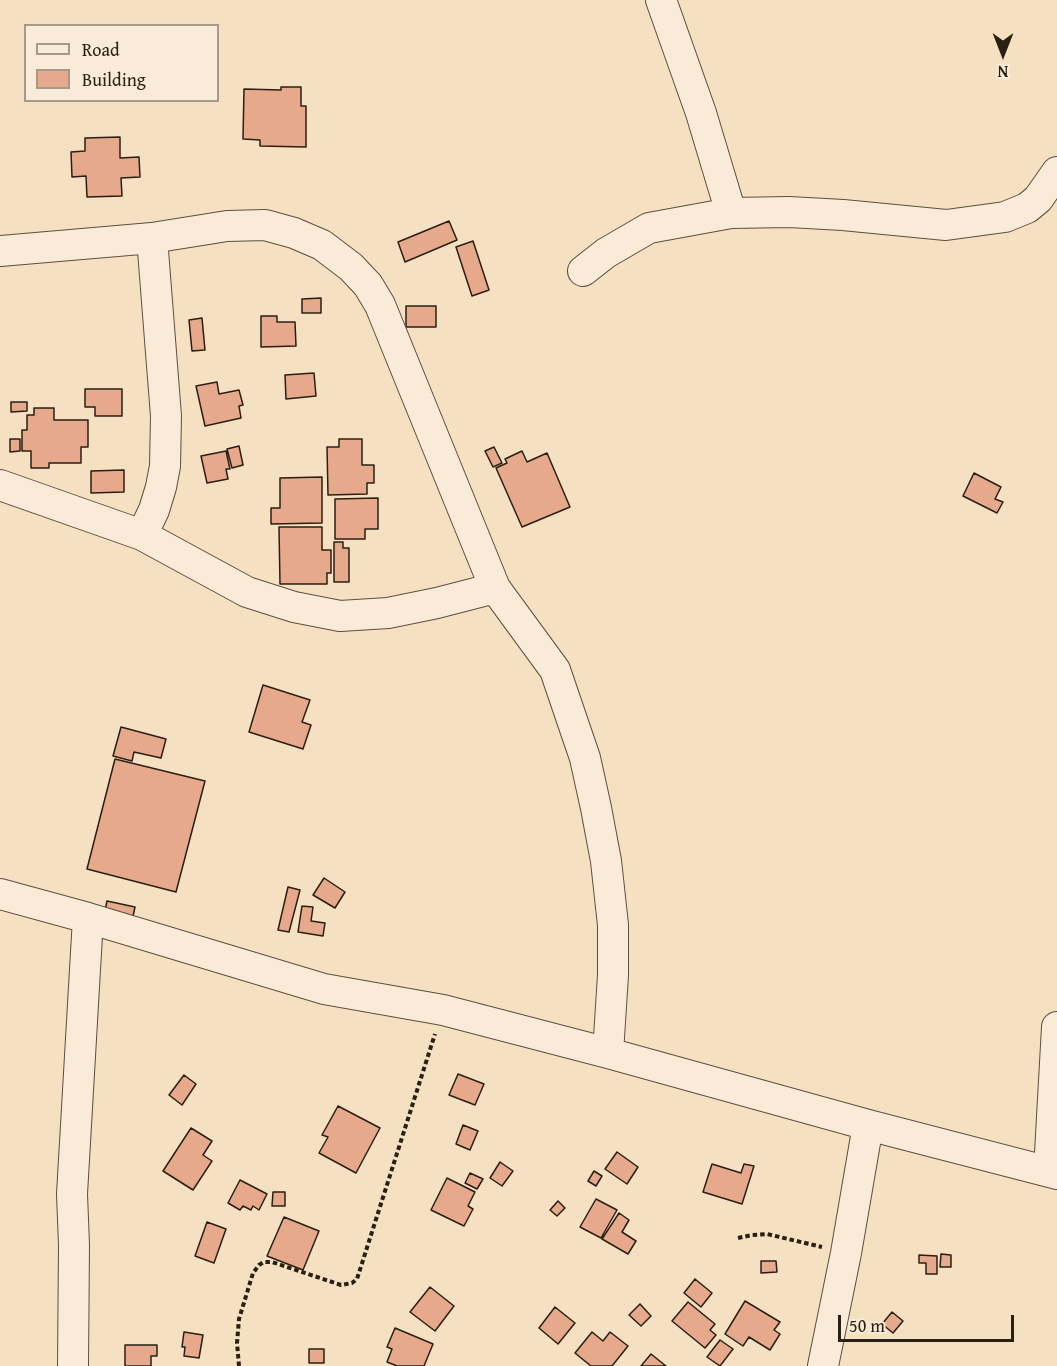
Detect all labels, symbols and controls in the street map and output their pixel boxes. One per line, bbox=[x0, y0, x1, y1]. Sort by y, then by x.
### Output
legend bbox=[24, 24, 219, 102]
north arrow bbox=[973, 24, 1033, 84]
text: Road bbox=[82, 36, 120, 63]
text: N bbox=[998, 60, 1008, 84]
text: Building bbox=[82, 66, 146, 93]
scale bar bbox=[841, 1303, 1016, 1341]
text: 50 m bbox=[849, 1312, 885, 1339]

